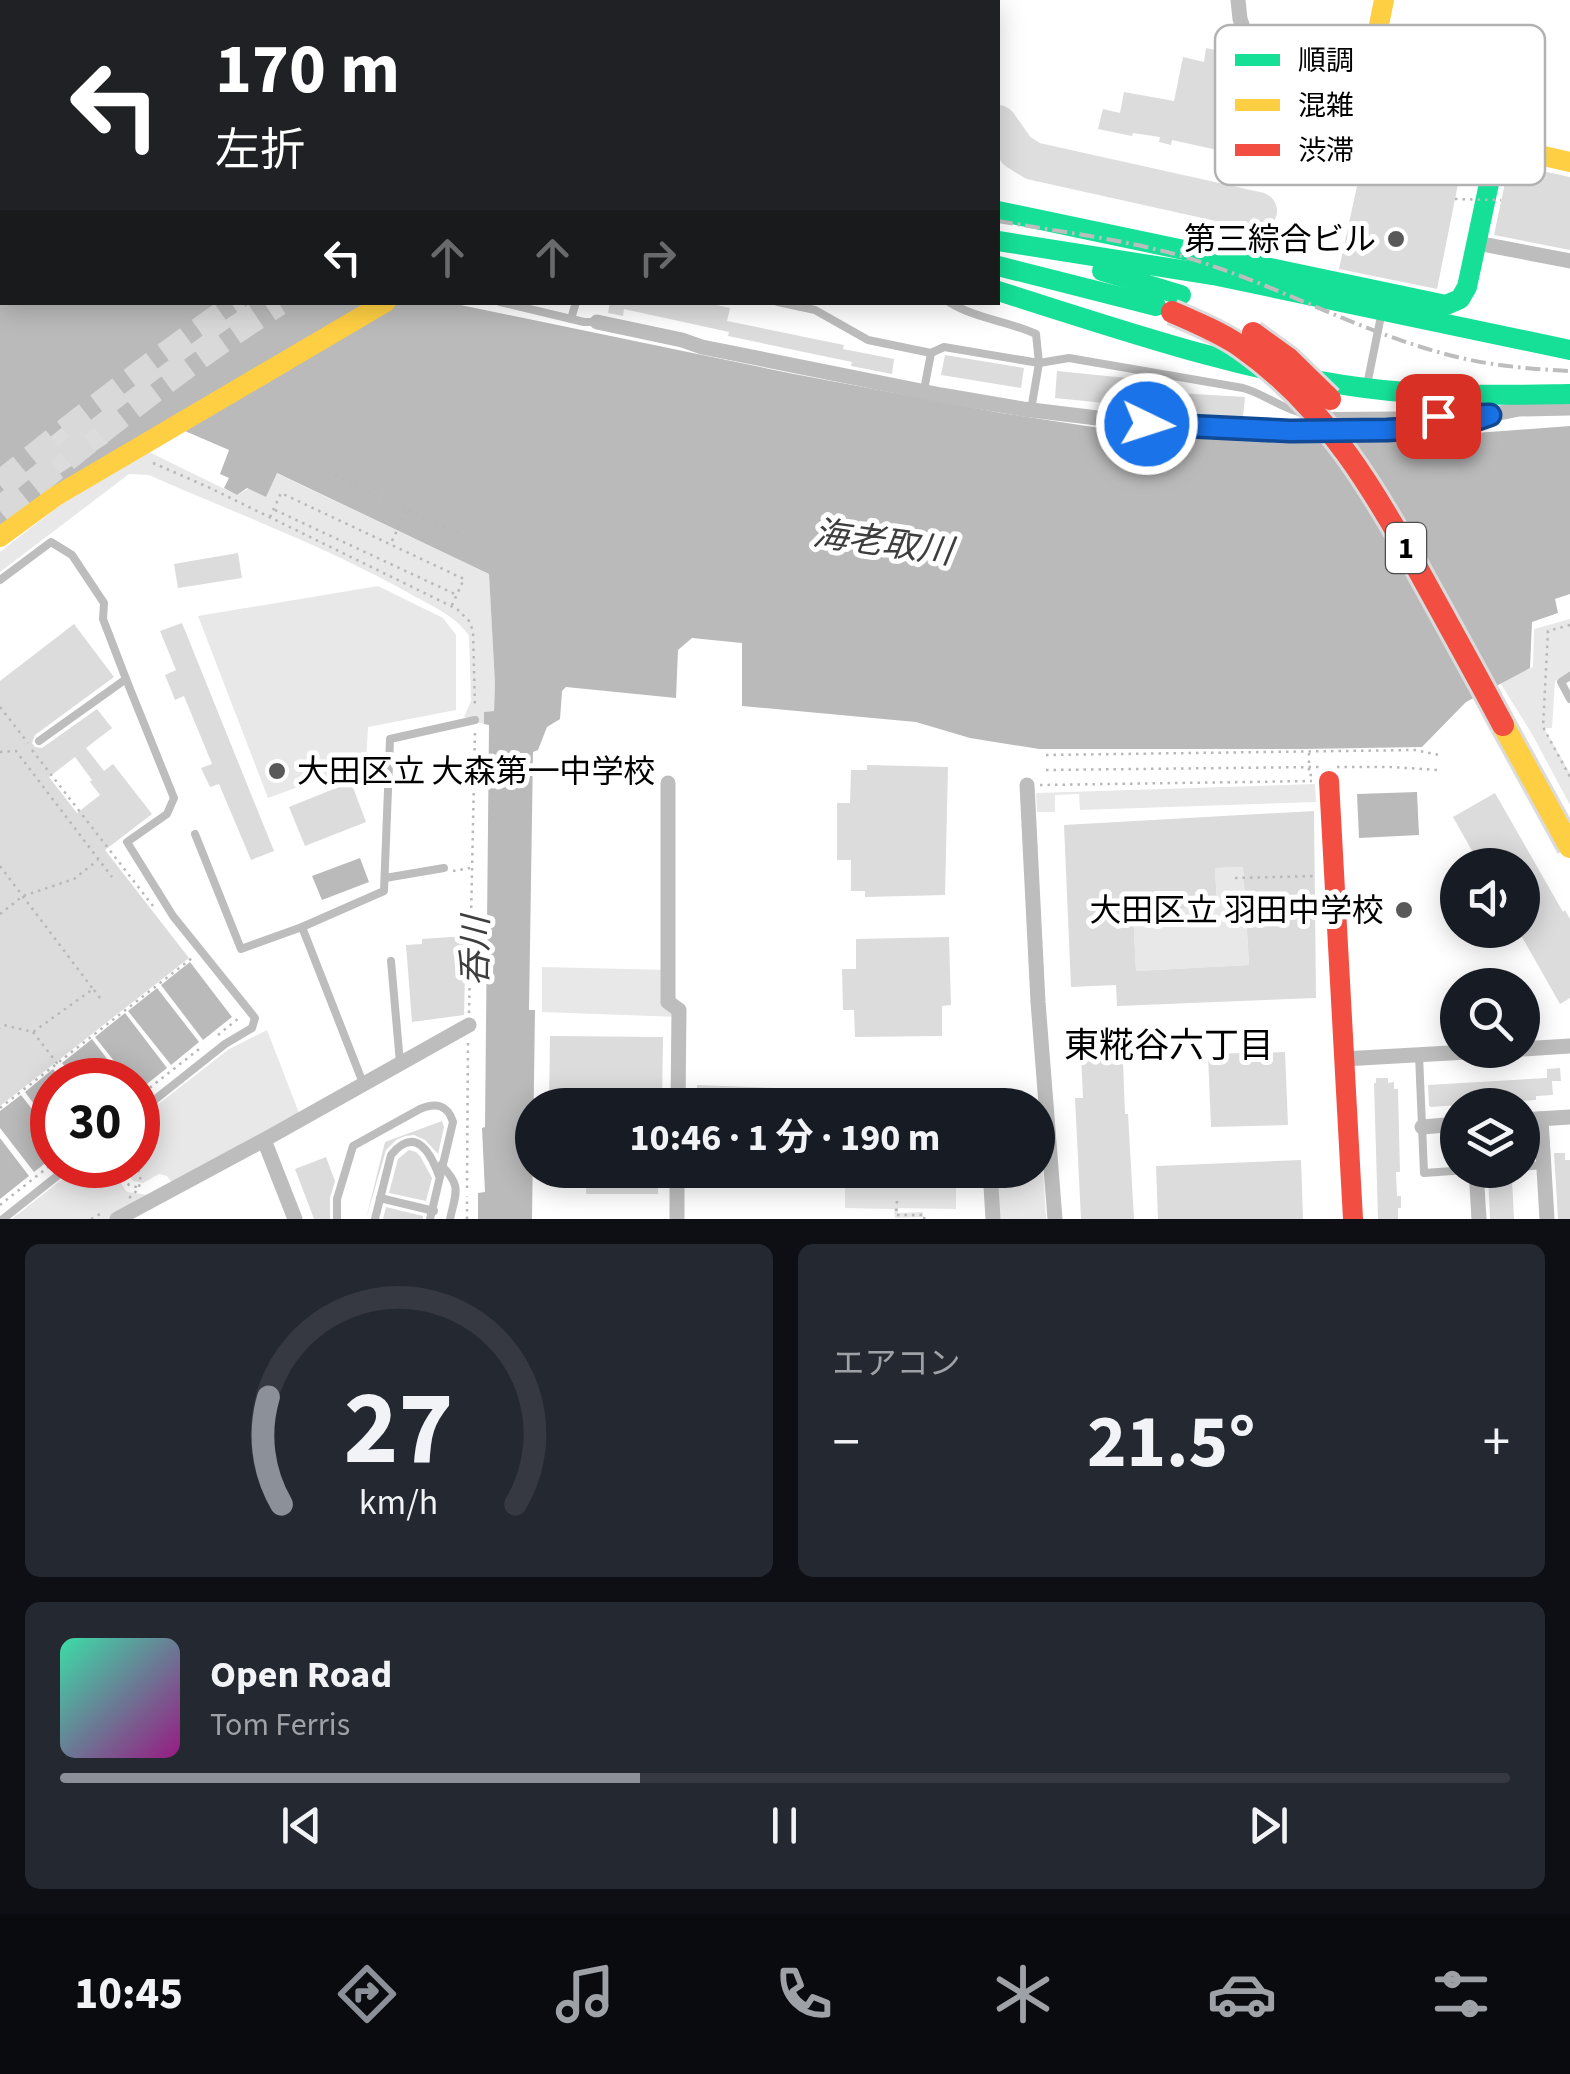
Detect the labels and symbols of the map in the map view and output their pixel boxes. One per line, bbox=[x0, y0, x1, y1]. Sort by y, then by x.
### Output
legend bbox=[1215, 25, 1545, 185]
text: 順調 bbox=[1298, 41, 1354, 81]
text: 混雑 bbox=[1298, 86, 1354, 126]
text: 渋滞 bbox=[1298, 131, 1354, 171]
place label: 第三綜合ビル bbox=[1184, 217, 1376, 263]
marker: 第三綜合ビル bbox=[1385, 228, 1407, 250]
position arrow bbox=[1095, 372, 1199, 476]
pin bbox=[1396, 374, 1481, 459]
water label: 海老取川 bbox=[810, 508, 960, 578]
road number: 1 bbox=[1386, 523, 1426, 573]
place label: 大田区立 大森第一中学校 bbox=[297, 749, 655, 795]
marker: 大田区立 大森第一中学校 bbox=[266, 760, 288, 782]
place label: 大田区立 羽田中学校 bbox=[1090, 888, 1384, 934]
marker: 大田区立 羽田中学校 bbox=[1393, 899, 1415, 921]
water label: 呑川 bbox=[450, 912, 502, 986]
district label: 東糀谷六丁目 bbox=[1064, 1021, 1274, 1071]
speed limit sign: 30 bbox=[30, 1058, 160, 1188]

